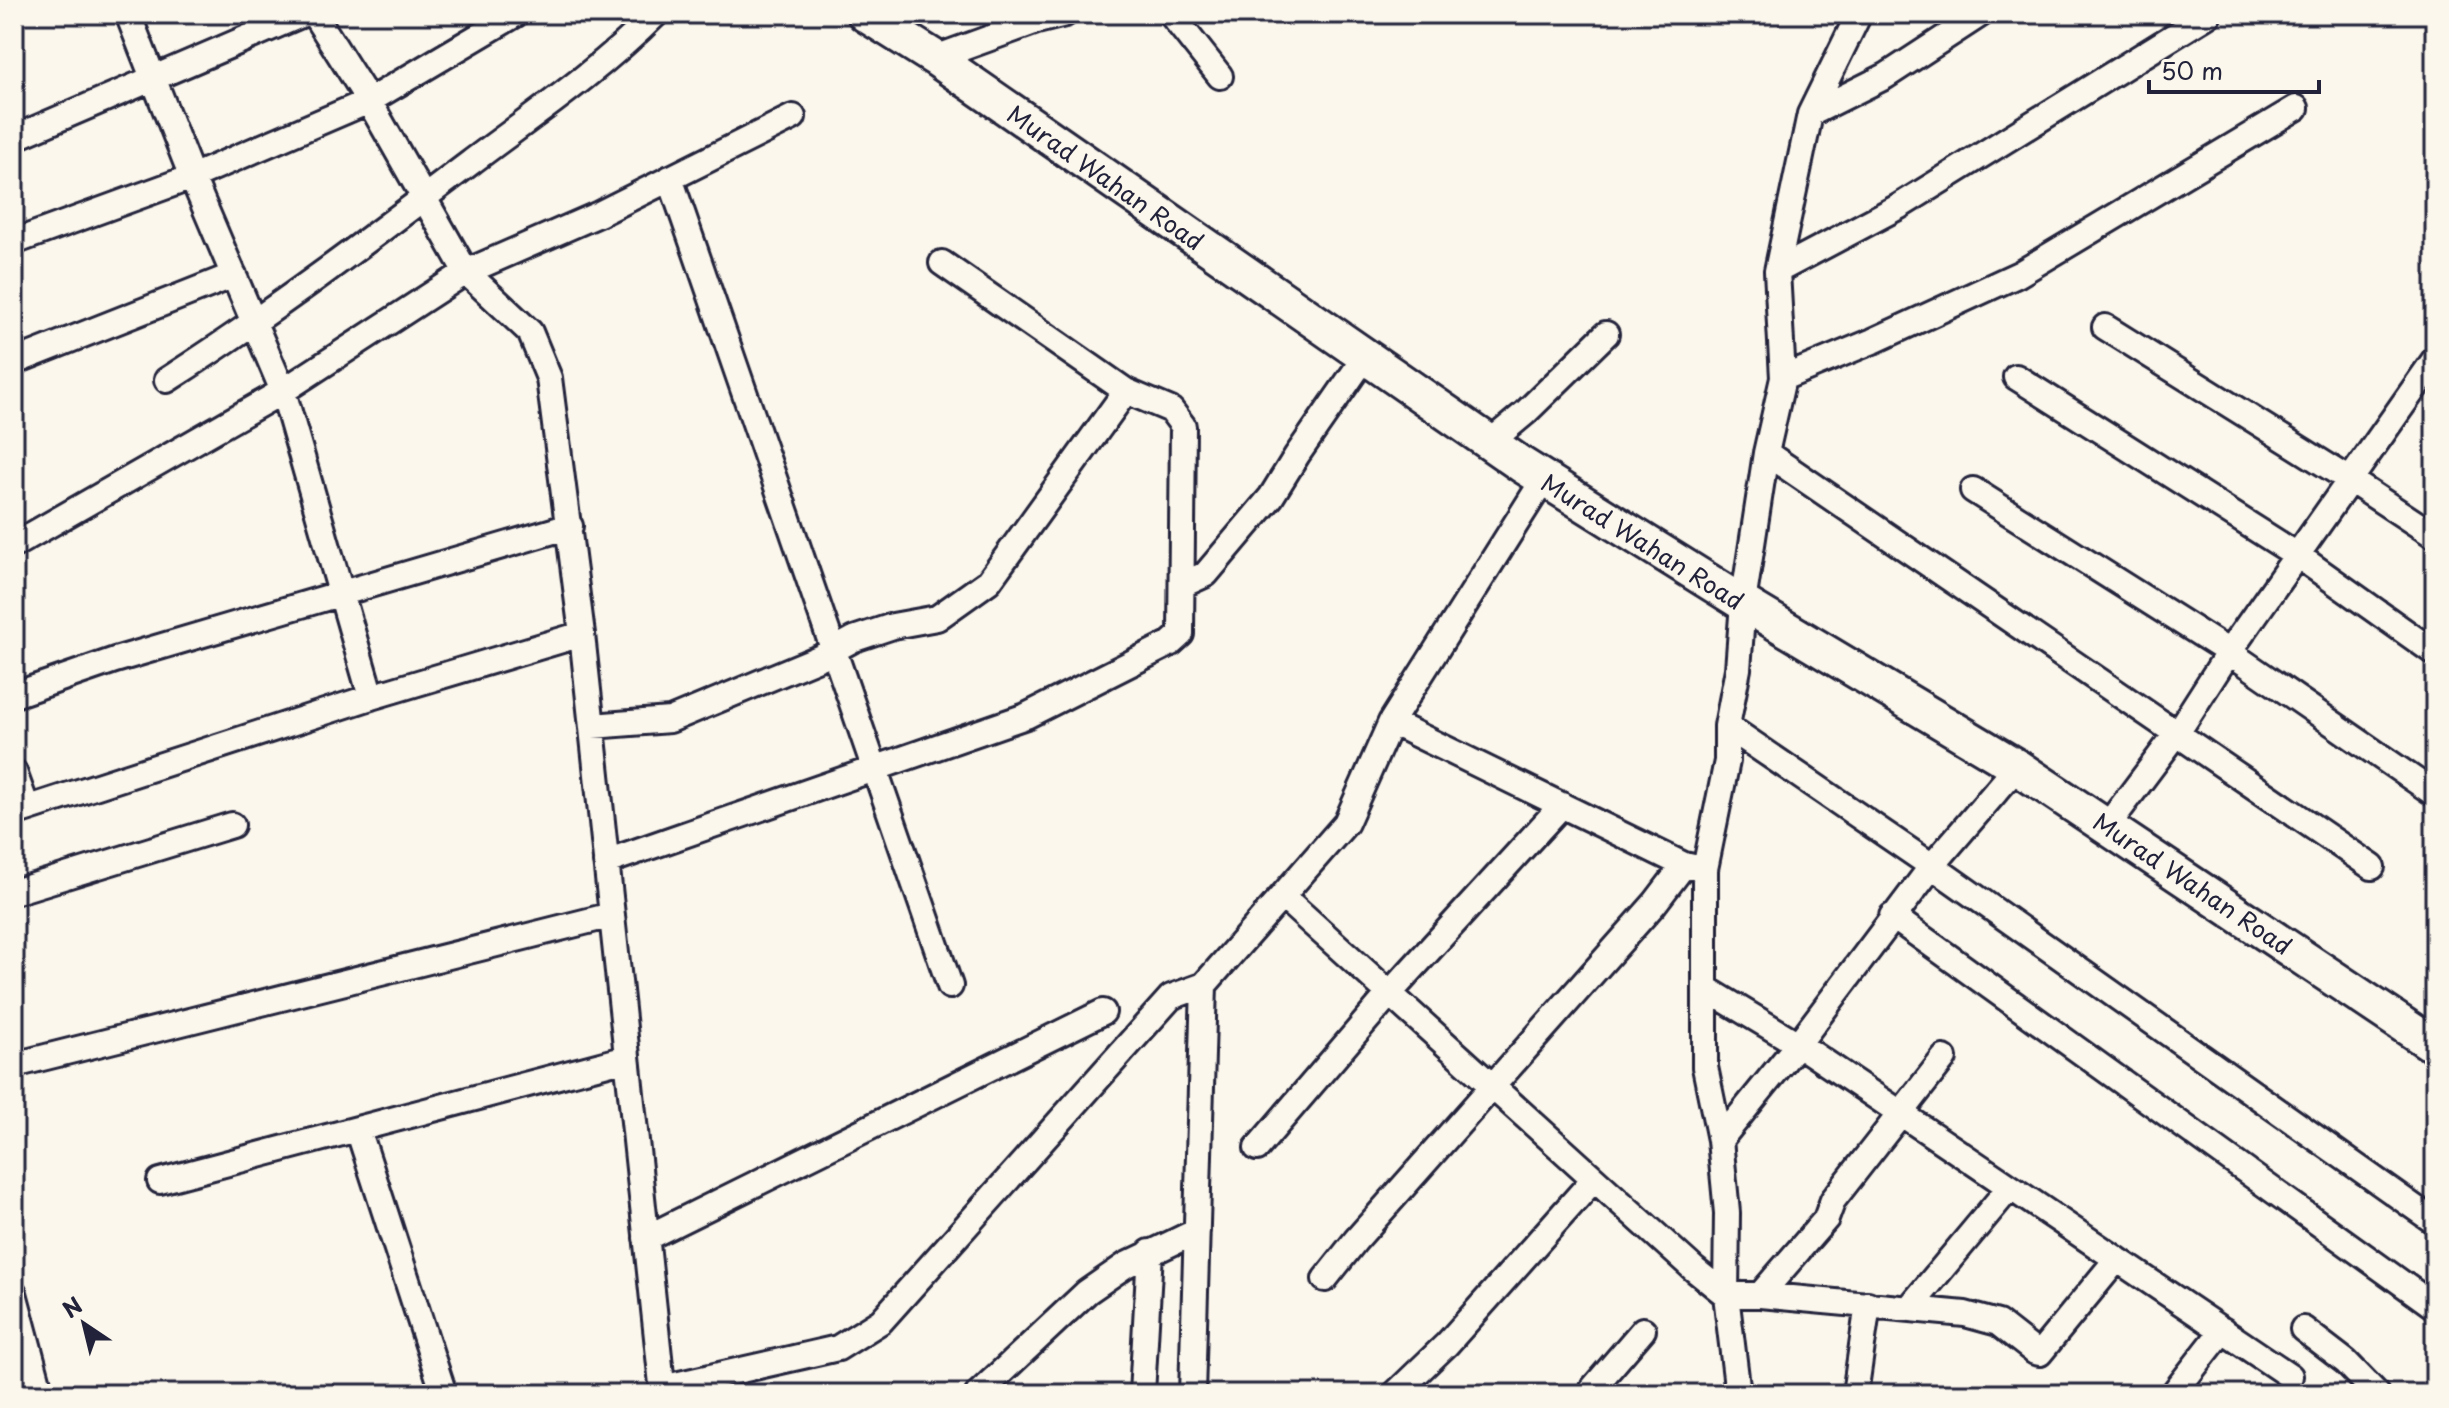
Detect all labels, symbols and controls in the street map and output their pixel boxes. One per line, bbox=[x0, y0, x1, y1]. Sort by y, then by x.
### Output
scale bar bbox=[2149, 44, 2319, 94]
text: 50 m bbox=[2161, 52, 2223, 88]
street label: Murad Wahan Road bbox=[1000, 96, 1212, 258]
street label: Murad Wahan Road bbox=[1535, 464, 1751, 618]
street label: Murad Wahan Road bbox=[2086, 803, 2300, 963]
north arrow bbox=[44, 1284, 124, 1364]
text: N bbox=[55, 1288, 88, 1325]

